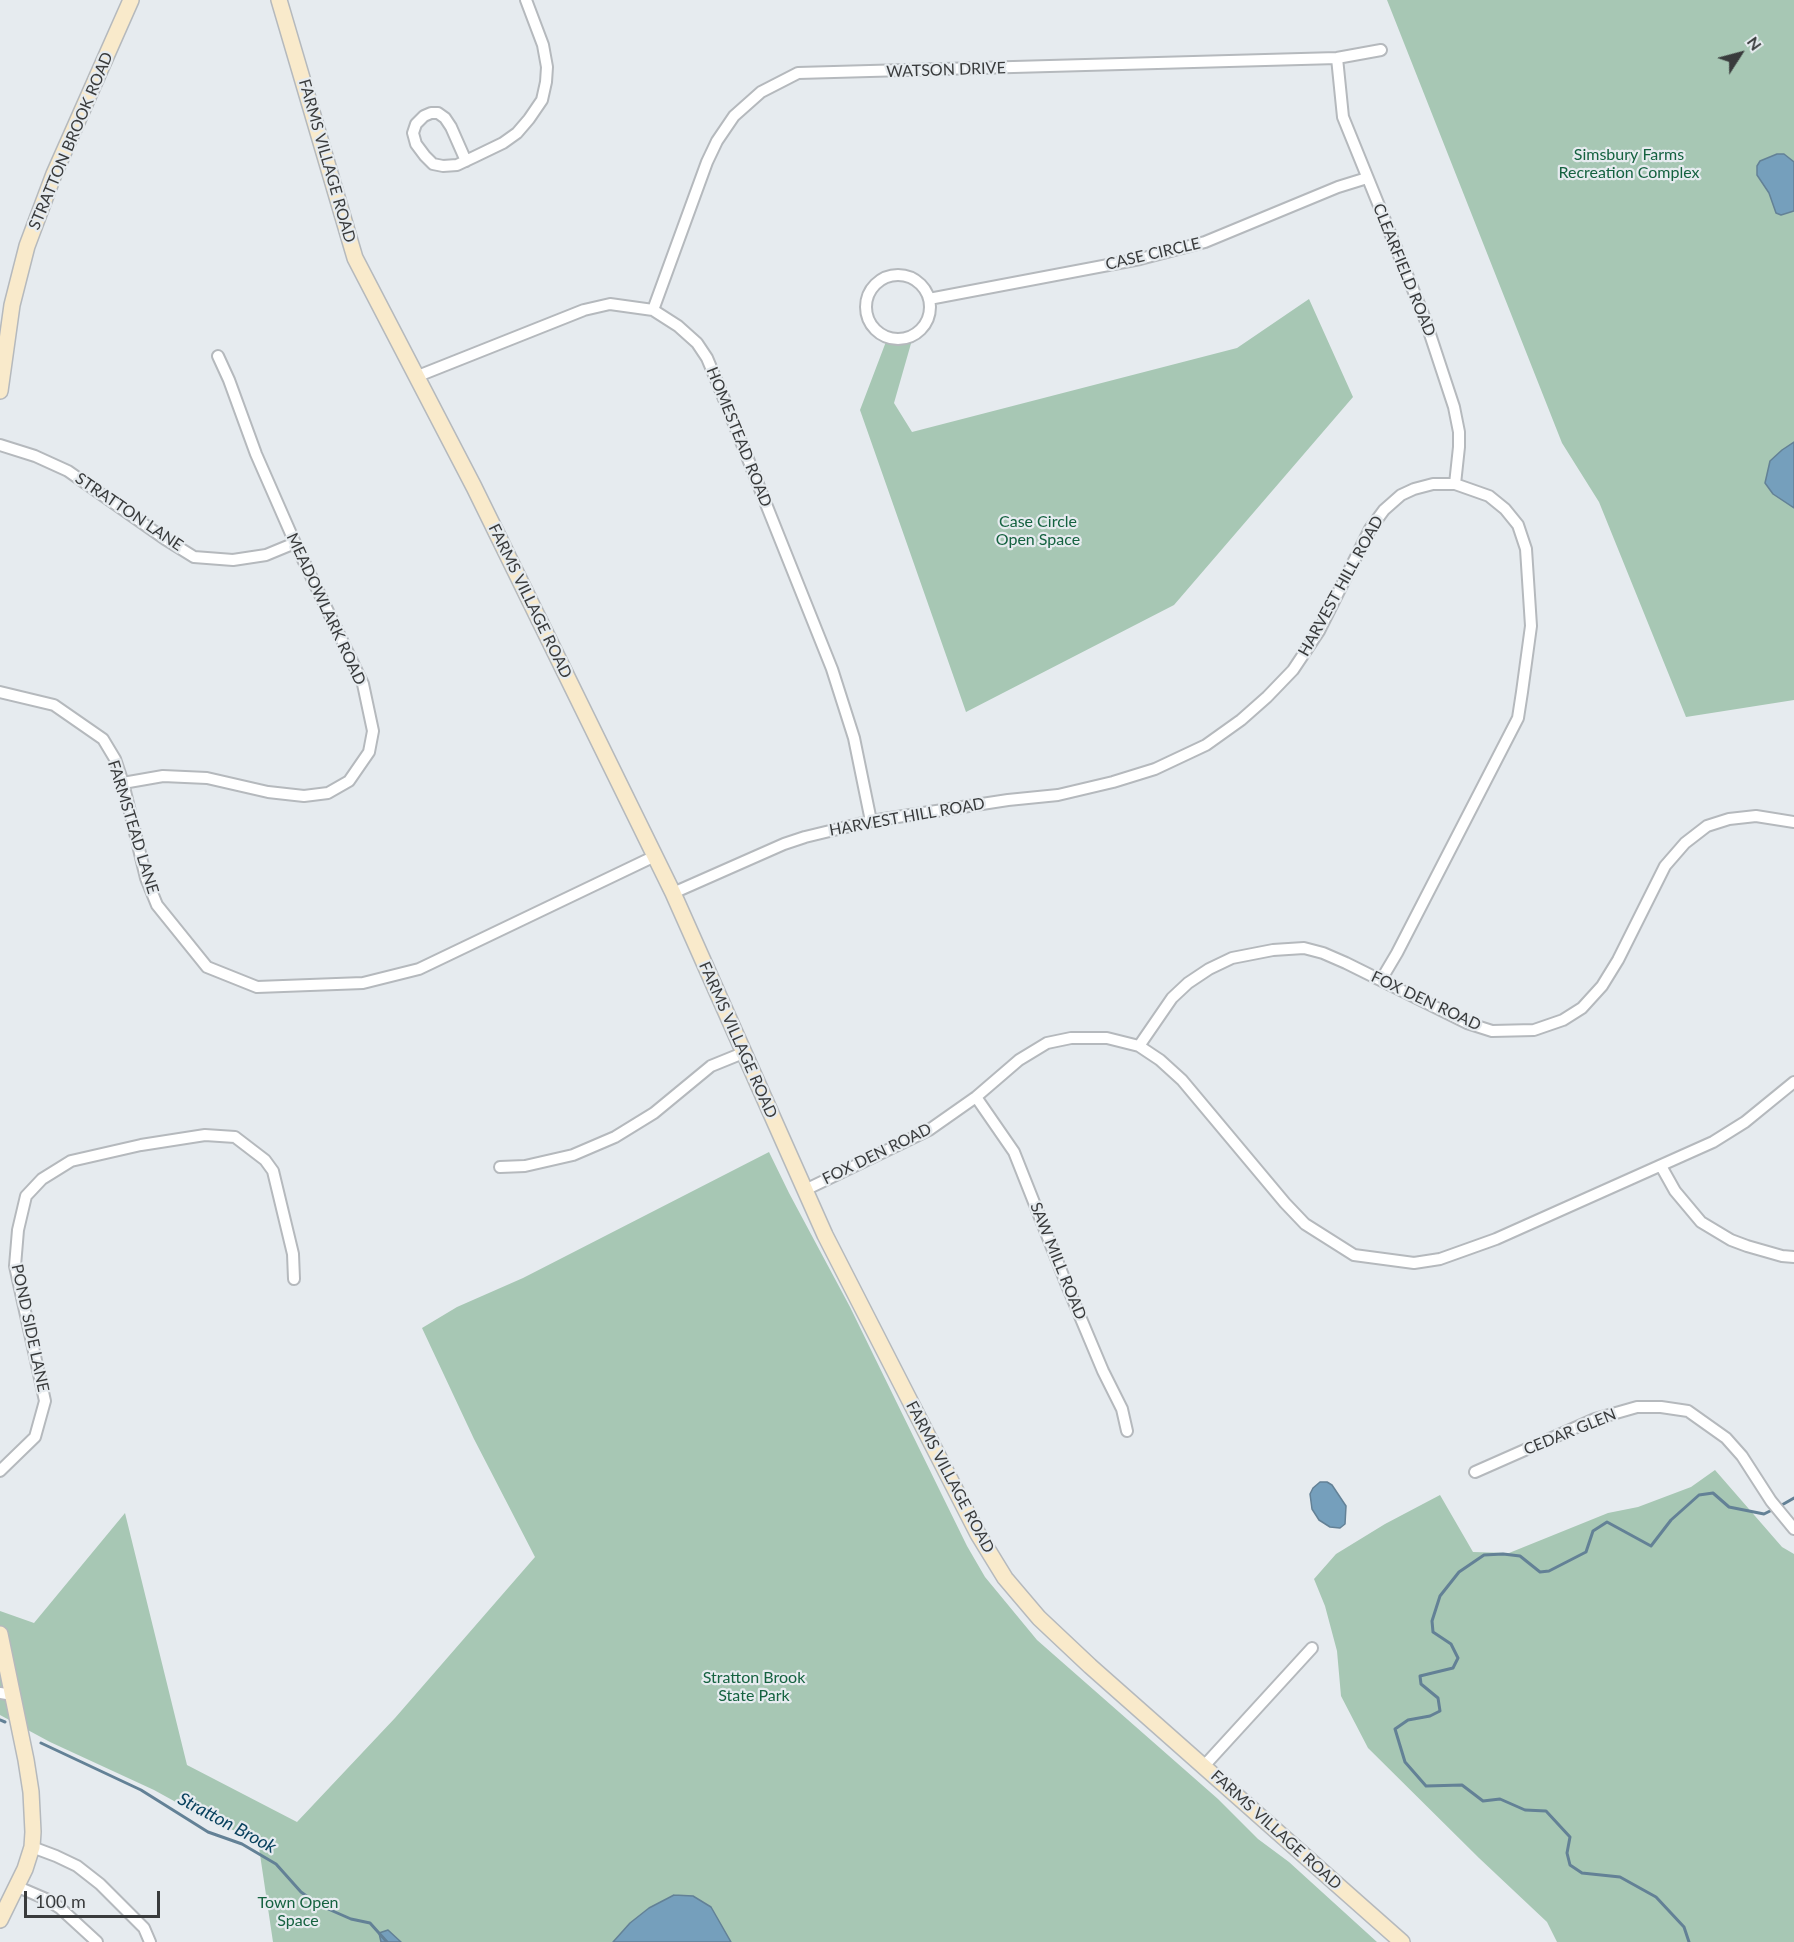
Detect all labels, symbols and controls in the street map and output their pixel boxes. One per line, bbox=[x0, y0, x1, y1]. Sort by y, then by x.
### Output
north arrow bbox=[1710, 24, 1770, 84]
text: N bbox=[1744, 33, 1766, 54]
street label: STRATTON BROOK ROAD bbox=[25, 49, 117, 233]
street label: WATSON DRIVE bbox=[886, 58, 1006, 82]
street label: FARMS VILLAGE ROAD bbox=[294, 77, 360, 245]
park label: Simsbury Farms Recreation Complex bbox=[1558, 145, 1700, 183]
street label: CLEARFIELD ROAD bbox=[1369, 201, 1439, 339]
street label: CASE CIRCLE bbox=[1104, 234, 1202, 274]
street label: HOMESTEAD ROAD bbox=[702, 364, 776, 510]
street label: STRATTON LANE bbox=[71, 469, 187, 555]
park label: Case Circle Open Space bbox=[996, 512, 1080, 550]
street label: HARVEST HILL ROAD bbox=[1294, 512, 1388, 660]
street label: FARMS VILLAGE ROAD bbox=[484, 521, 576, 681]
street label: MEADOWLARK ROAD bbox=[282, 530, 370, 688]
street label: FARMSTEAD LANE bbox=[104, 758, 162, 896]
street label: HARVEST HILL ROAD bbox=[828, 794, 986, 840]
street label: FARMS VILLAGE ROAD bbox=[695, 959, 781, 1121]
street label: FOX DEN ROAD bbox=[1368, 967, 1484, 1035]
street label: FOX DEN ROAD bbox=[819, 1119, 935, 1189]
street label: SAW MILL ROAD bbox=[1026, 1200, 1090, 1322]
street label: POND SIDE LANE bbox=[7, 1262, 53, 1394]
street label: FARMS VILLAGE ROAD bbox=[902, 1398, 998, 1556]
street label: CEDAR GLEN bbox=[1521, 1405, 1619, 1459]
park label: Stratton Brook State Park bbox=[703, 1668, 805, 1706]
street label: FARMS VILLAGE ROAD bbox=[1207, 1766, 1345, 1894]
water label: Stratton Brook bbox=[174, 1788, 280, 1858]
scale bar bbox=[27, 1879, 164, 1917]
text: 100 m bbox=[35, 1890, 86, 1912]
park label: Town Open Space bbox=[257, 1893, 339, 1931]

